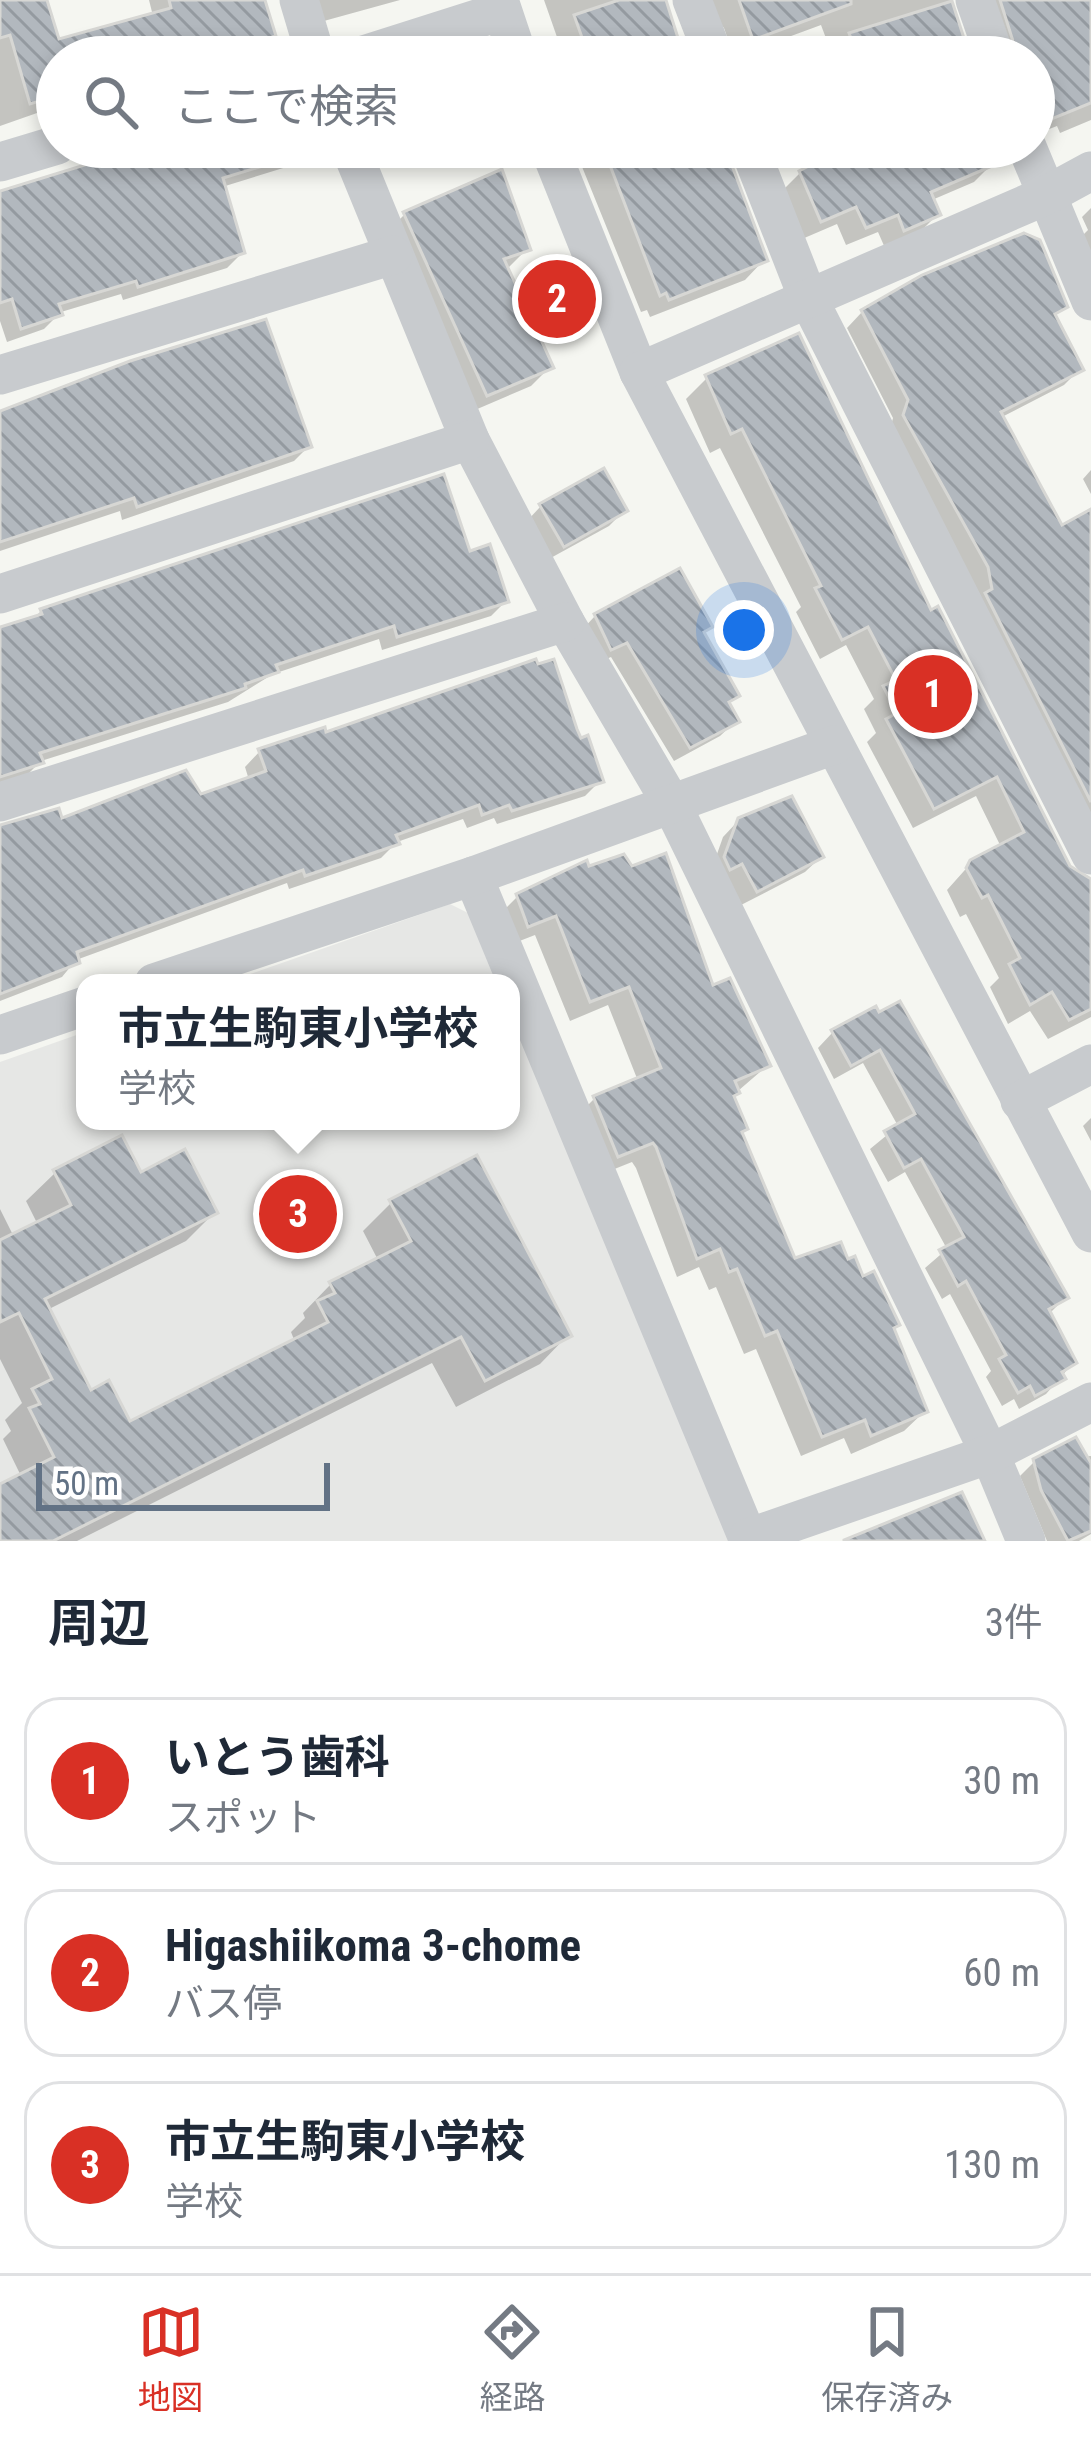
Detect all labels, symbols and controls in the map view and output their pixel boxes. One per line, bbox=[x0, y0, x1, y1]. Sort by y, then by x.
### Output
search box bbox=[36, 36, 1055, 168]
icon: search bbox=[78, 69, 144, 135]
text: ここで検索 bbox=[174, 80, 399, 133]
pin: 2 bbox=[518, 254, 596, 344]
your location bbox=[714, 600, 774, 660]
pin: 1 bbox=[894, 649, 972, 739]
popup bbox=[76, 974, 520, 1130]
text: 市立生駒東小学校 bbox=[118, 1002, 478, 1055]
text: 学校 bbox=[118, 1066, 196, 1112]
pin: 3 bbox=[259, 1169, 337, 1259]
scale bar bbox=[36, 1457, 330, 1510]
text: 50 m bbox=[54, 1464, 119, 1503]
text: 周辺 bbox=[48, 1594, 150, 1653]
text: 3件 bbox=[985, 1600, 1043, 1646]
text: いとう歯科 bbox=[165, 1731, 390, 1784]
text: 1 bbox=[80, 1758, 100, 1804]
text: 30 m bbox=[963, 1758, 1040, 1804]
text: スポット bbox=[165, 1795, 321, 1841]
text: Higashiikoma 3-chome bbox=[165, 1919, 581, 1972]
text: 2 bbox=[80, 1950, 100, 1996]
text: 60 m bbox=[963, 1950, 1040, 1996]
text: バス停 bbox=[165, 1981, 282, 2027]
text: 市立生駒東小学校 bbox=[165, 2115, 525, 2168]
text: 3 bbox=[80, 2142, 100, 2188]
text: 130 m bbox=[944, 2142, 1040, 2188]
text: 学校 bbox=[165, 2179, 243, 2225]
tab: 地図 bbox=[138, 2299, 204, 2419]
tab: 経路 bbox=[479, 2299, 545, 2419]
tab: 保存済み bbox=[821, 2299, 953, 2419]

